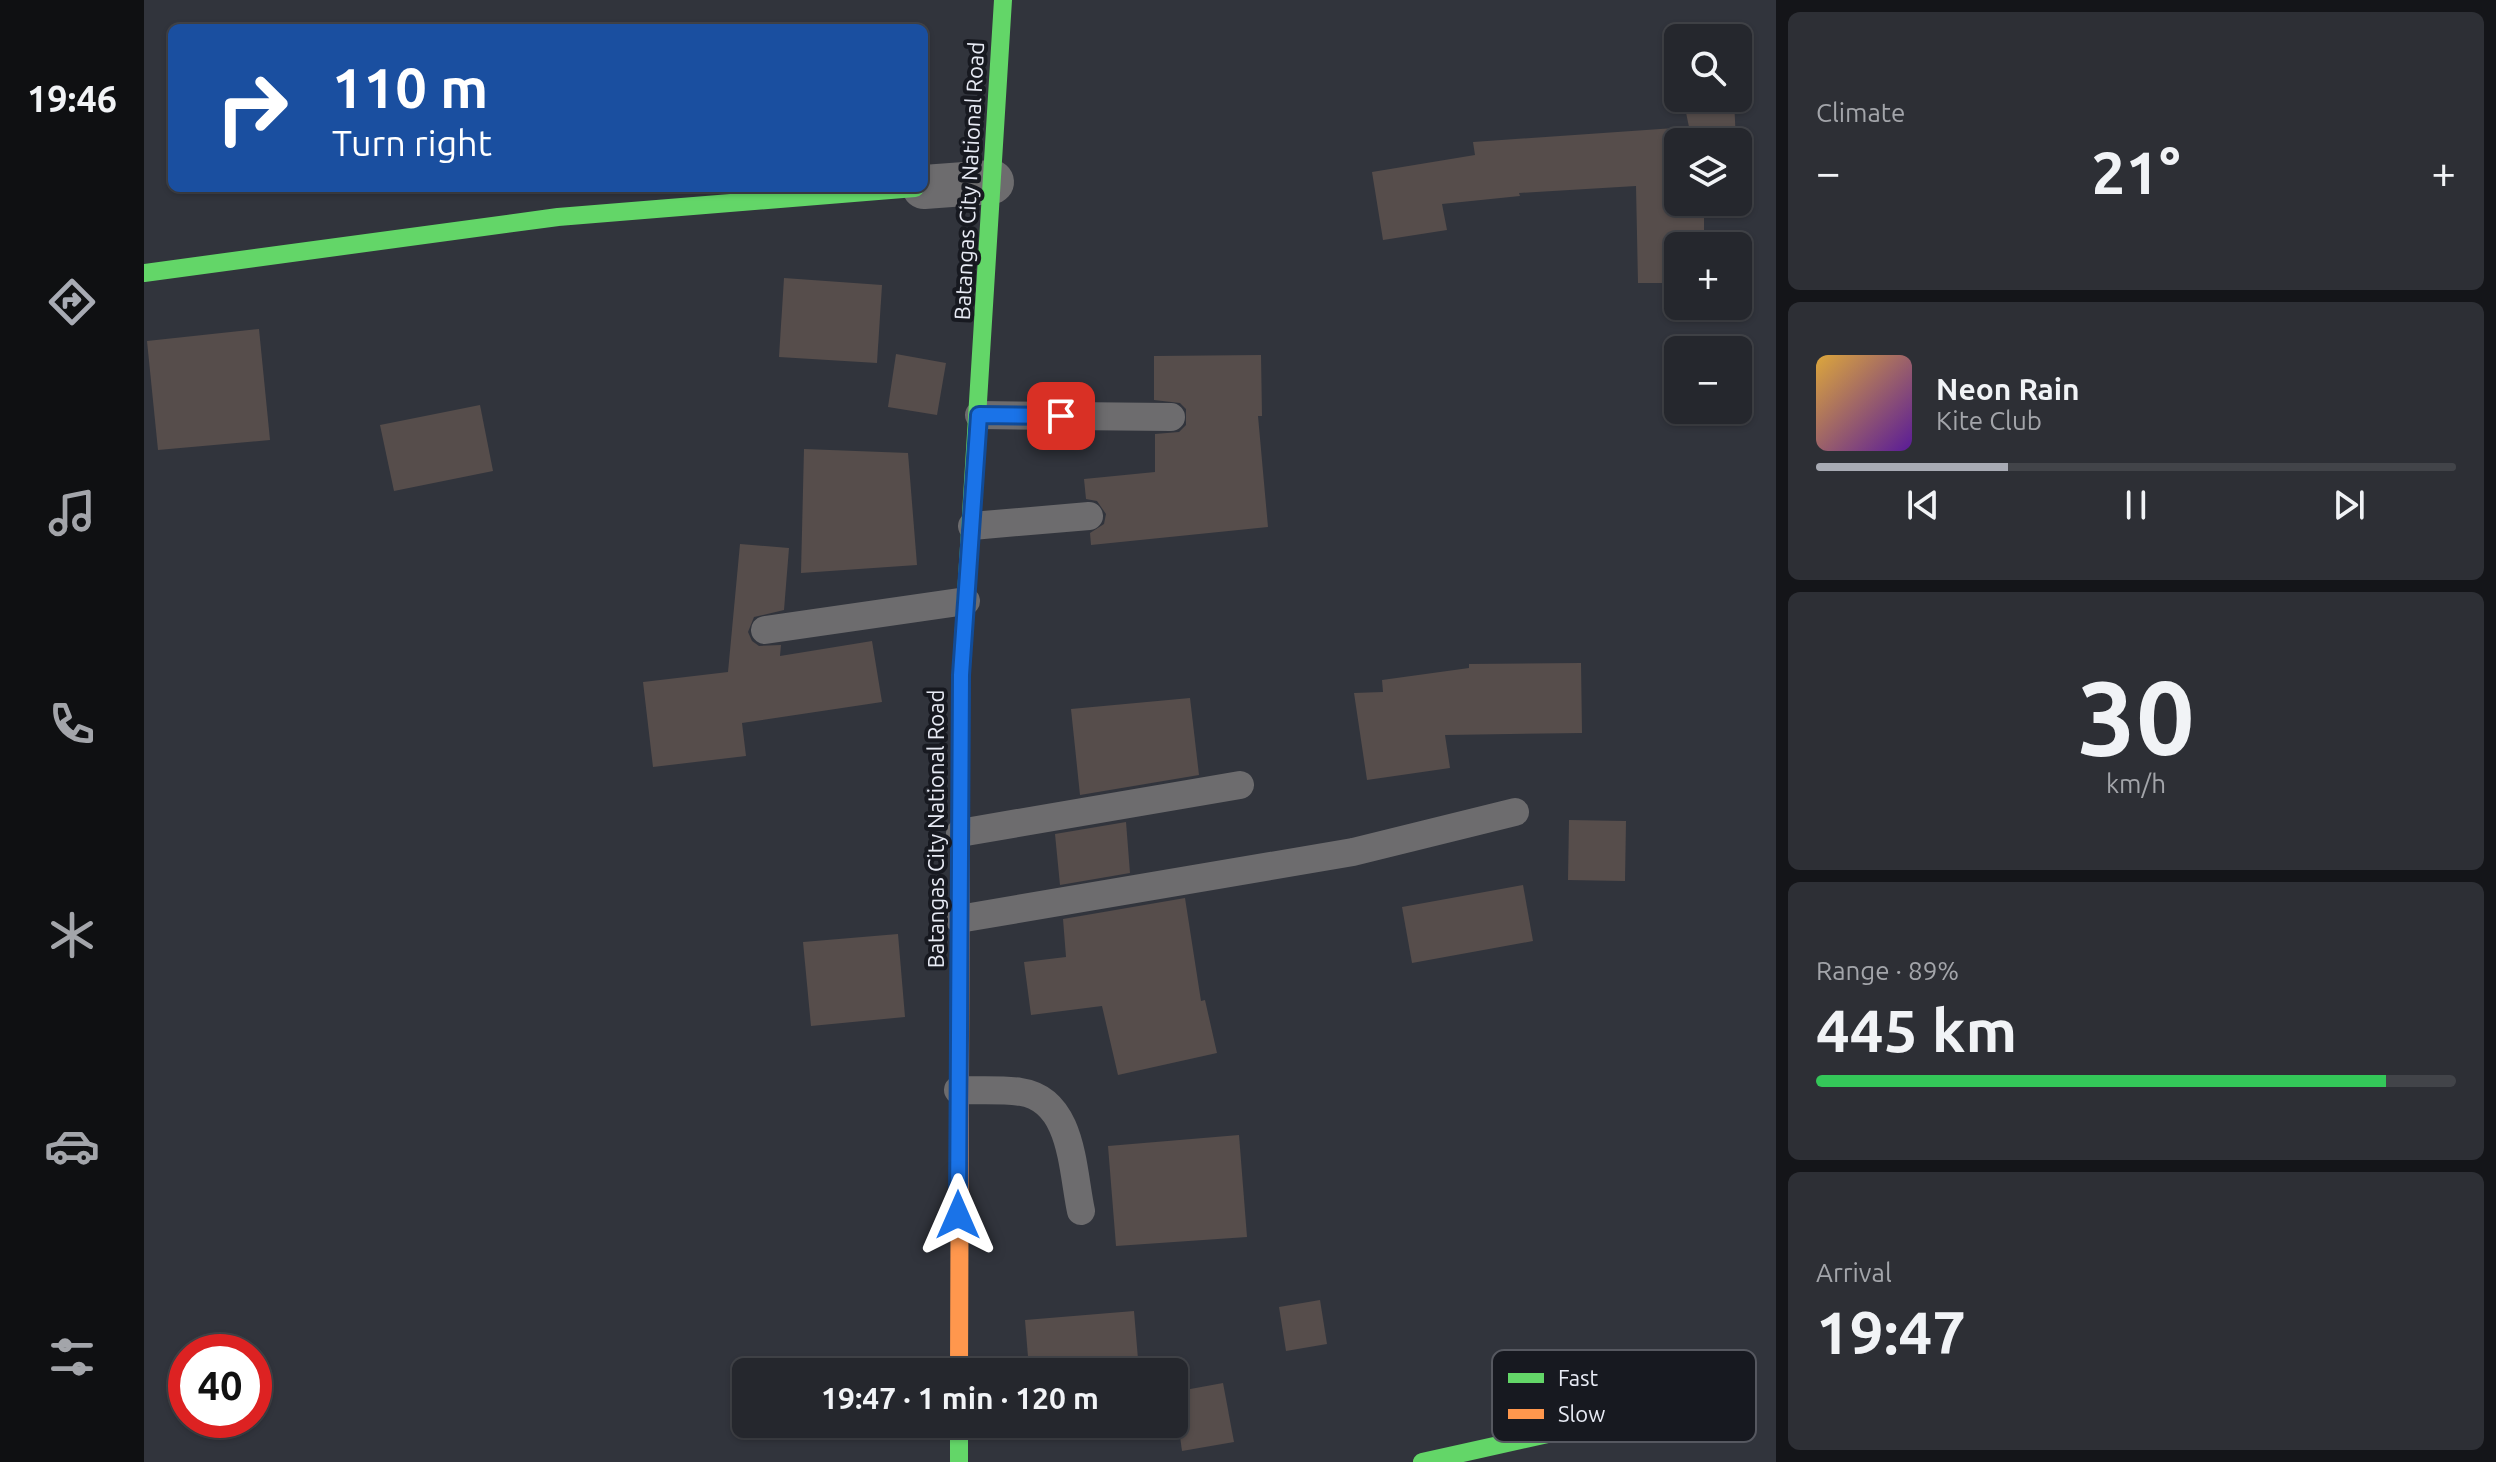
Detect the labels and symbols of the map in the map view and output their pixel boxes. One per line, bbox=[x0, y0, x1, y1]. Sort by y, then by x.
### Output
street label: Batangas City National Road bbox=[949, 41, 988, 321]
pin bbox=[1027, 382, 1095, 450]
street label: Batangas City National Road bbox=[923, 690, 948, 968]
position arrow bbox=[916, 1173, 1000, 1257]
speed limit sign: 40 bbox=[168, 1334, 272, 1438]
legend bbox=[1492, 1350, 1756, 1442]
text: Fast bbox=[1558, 1365, 1599, 1390]
text: Slow bbox=[1558, 1401, 1605, 1426]

